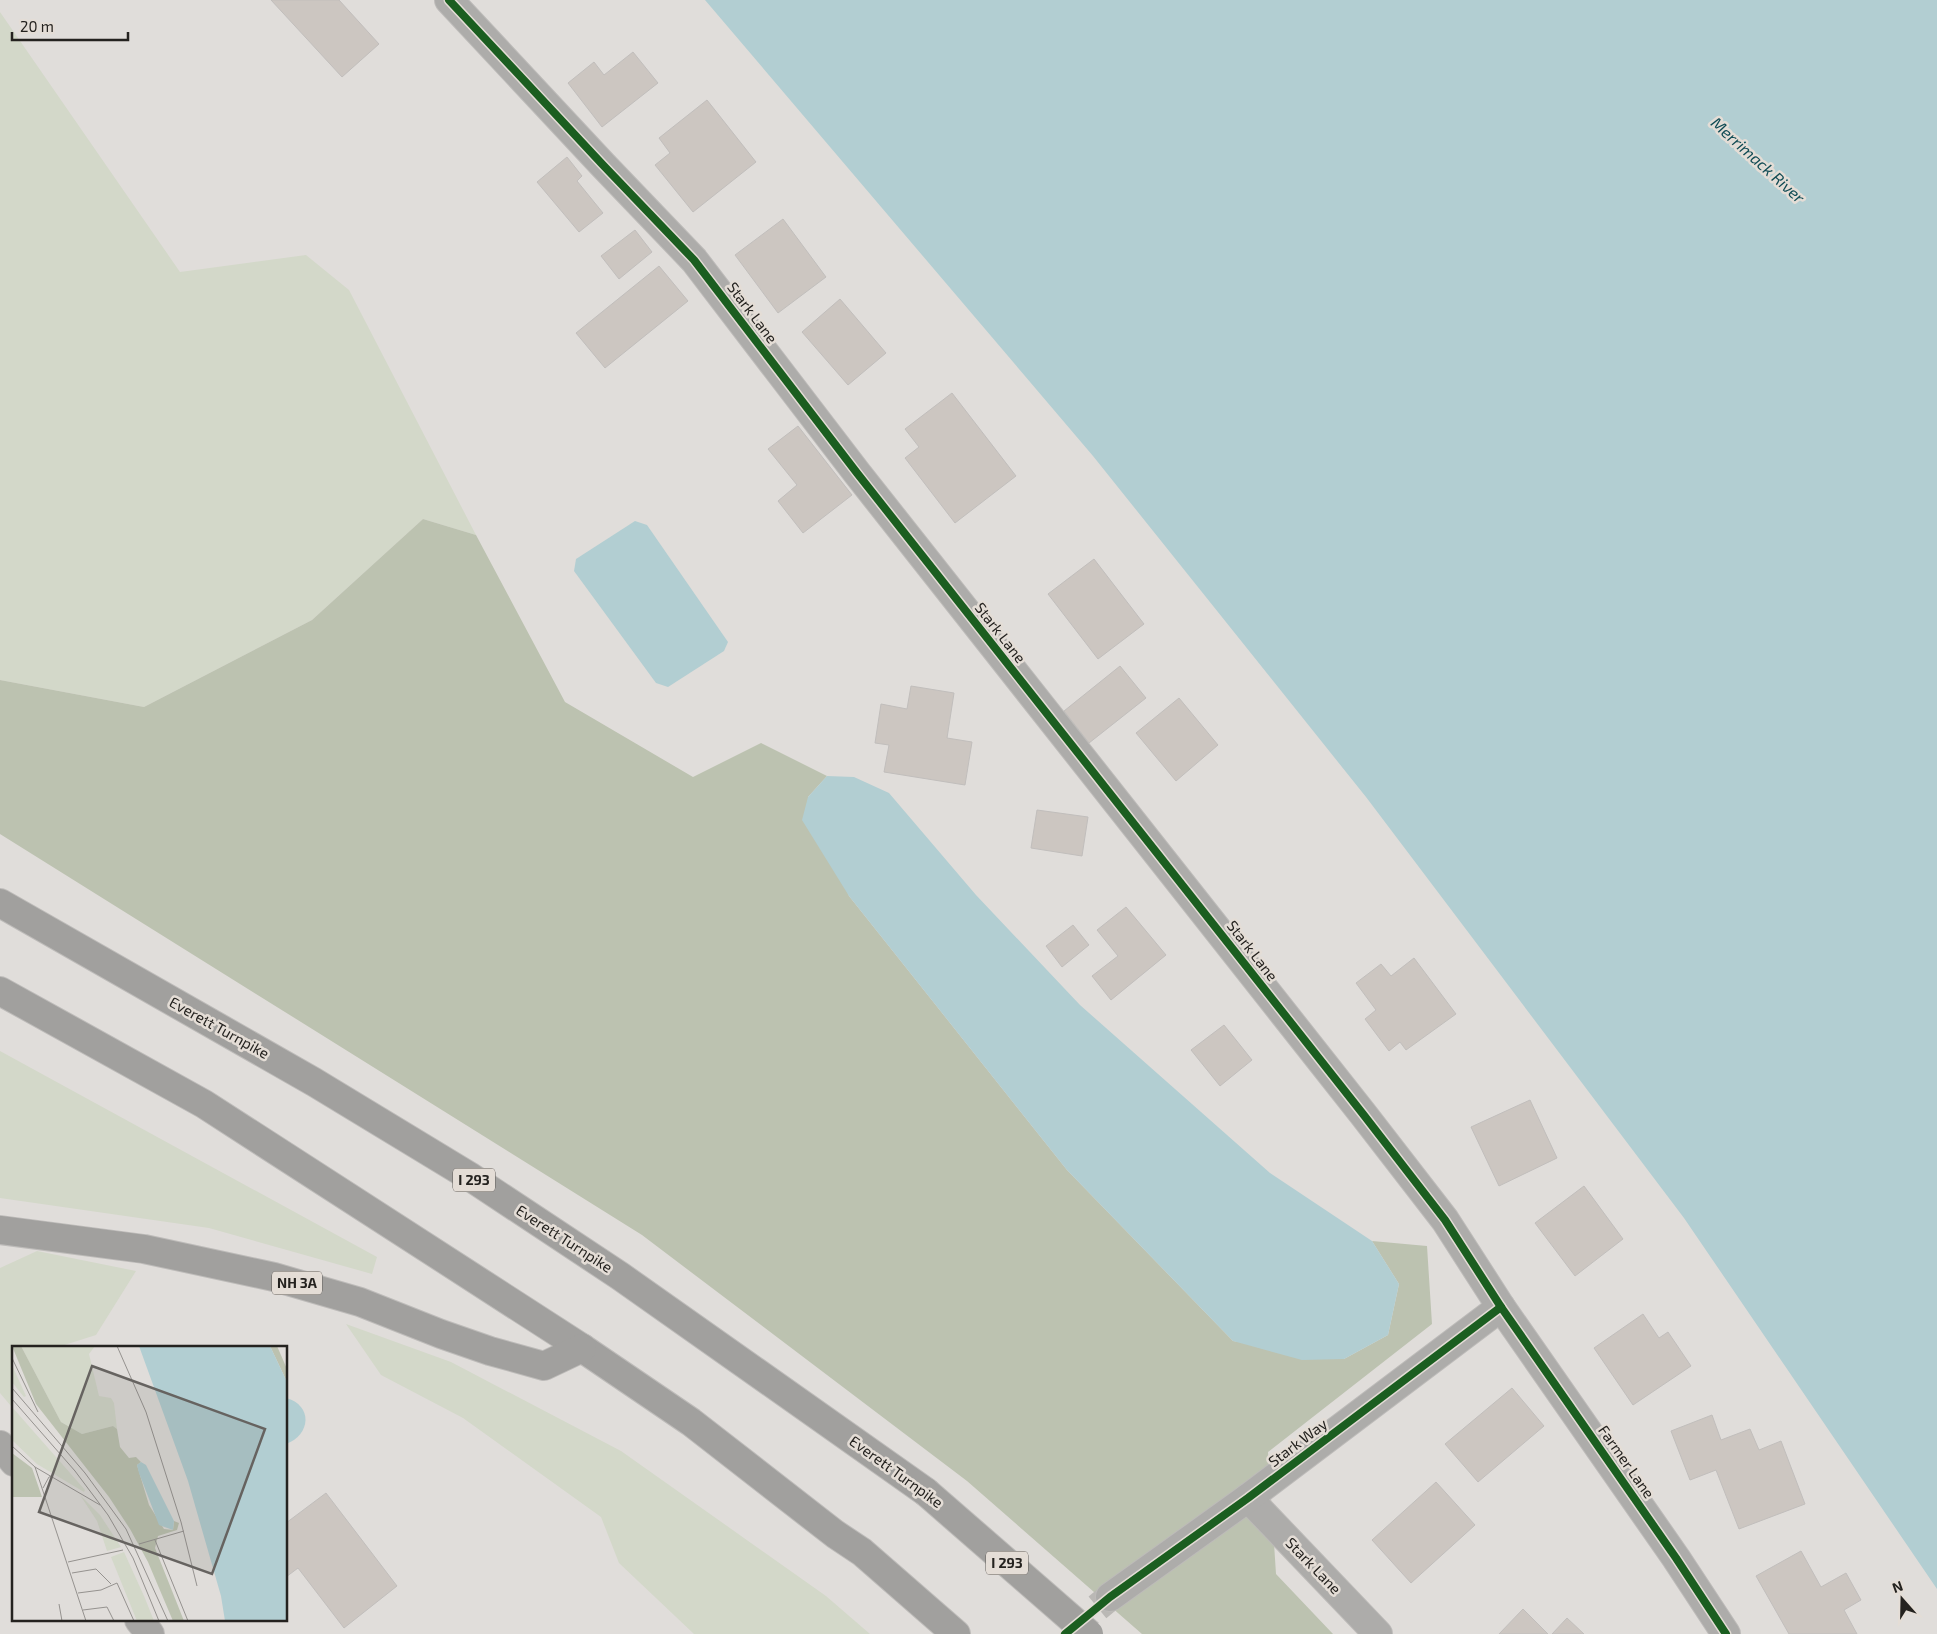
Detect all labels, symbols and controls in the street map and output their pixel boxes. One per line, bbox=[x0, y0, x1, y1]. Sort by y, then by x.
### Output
scale bar bbox=[12, 10, 129, 42]
text: 20 m bbox=[20, 17, 54, 35]
water label: Merrimack River bbox=[1708, 113, 1809, 207]
street label: Stark Lane bbox=[724, 278, 782, 347]
street label: Stark Lane bbox=[972, 599, 1030, 666]
street label: Stark Lane bbox=[1224, 917, 1282, 984]
street label: Everett Turnpike bbox=[167, 992, 272, 1062]
road number: I 293 bbox=[453, 1168, 495, 1192]
street label: Everett Turnpike bbox=[513, 1200, 616, 1276]
road number: NH 3A bbox=[272, 1272, 322, 1295]
inset map bbox=[12, 1346, 288, 1622]
street label: Stark Way bbox=[1264, 1414, 1330, 1470]
street label: Farmer Lane bbox=[1595, 1421, 1659, 1501]
street label: Everett Turnpike bbox=[846, 1431, 947, 1511]
street label: Stark Lane bbox=[1282, 1533, 1345, 1597]
road number: I 293 bbox=[986, 1552, 1028, 1575]
north arrow bbox=[1877, 1574, 1927, 1624]
text: N bbox=[1890, 1577, 1905, 1596]

